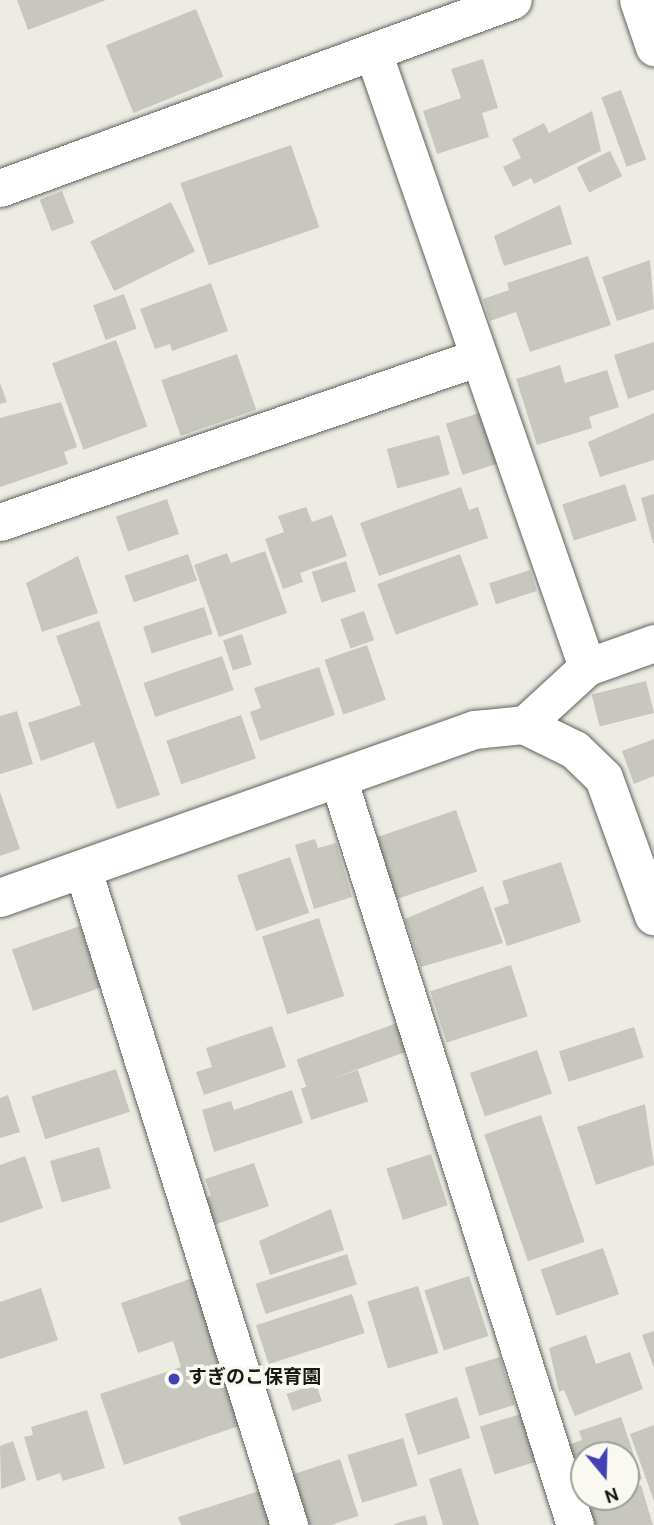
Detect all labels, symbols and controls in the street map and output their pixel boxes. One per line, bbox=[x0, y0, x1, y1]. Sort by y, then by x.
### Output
place label: すぎのこ保育園 bbox=[188, 1368, 321, 1390]
marker: すぎのこ保育園 bbox=[166, 1371, 182, 1387]
north arrow bbox=[570, 1441, 640, 1511]
text: N bbox=[601, 1480, 622, 1508]

